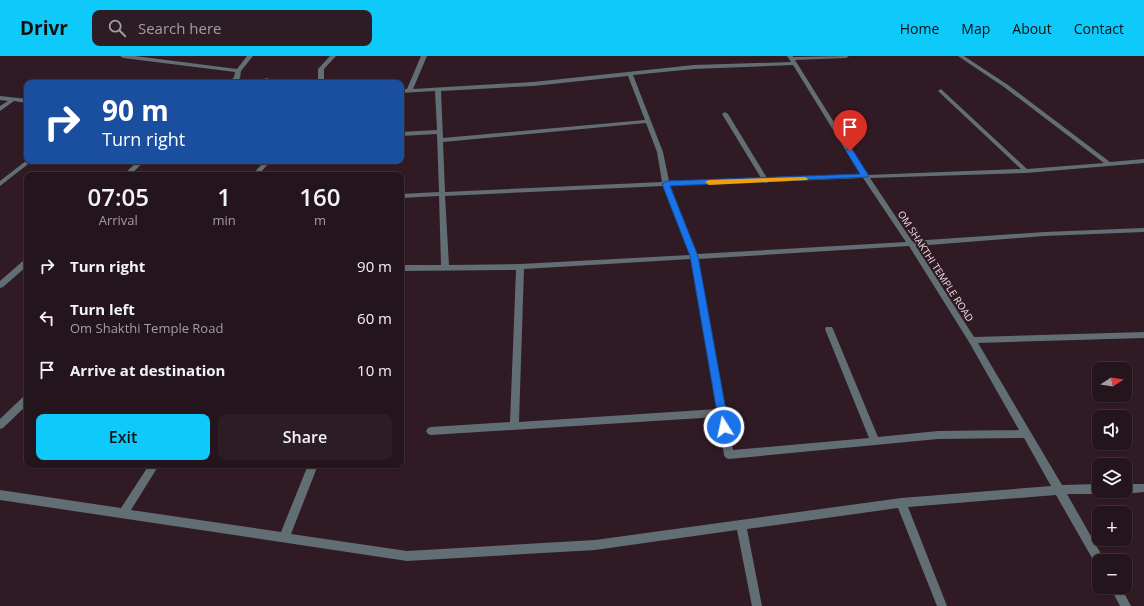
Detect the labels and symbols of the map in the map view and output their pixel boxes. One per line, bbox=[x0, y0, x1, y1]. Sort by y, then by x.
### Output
pin bbox=[833, 110, 867, 151]
street label: OM SHAKTHI TEMPLE ROAD bbox=[895, 208, 977, 324]
north arrow bbox=[1092, 362, 1132, 402]
position arrow bbox=[703, 406, 745, 448]

